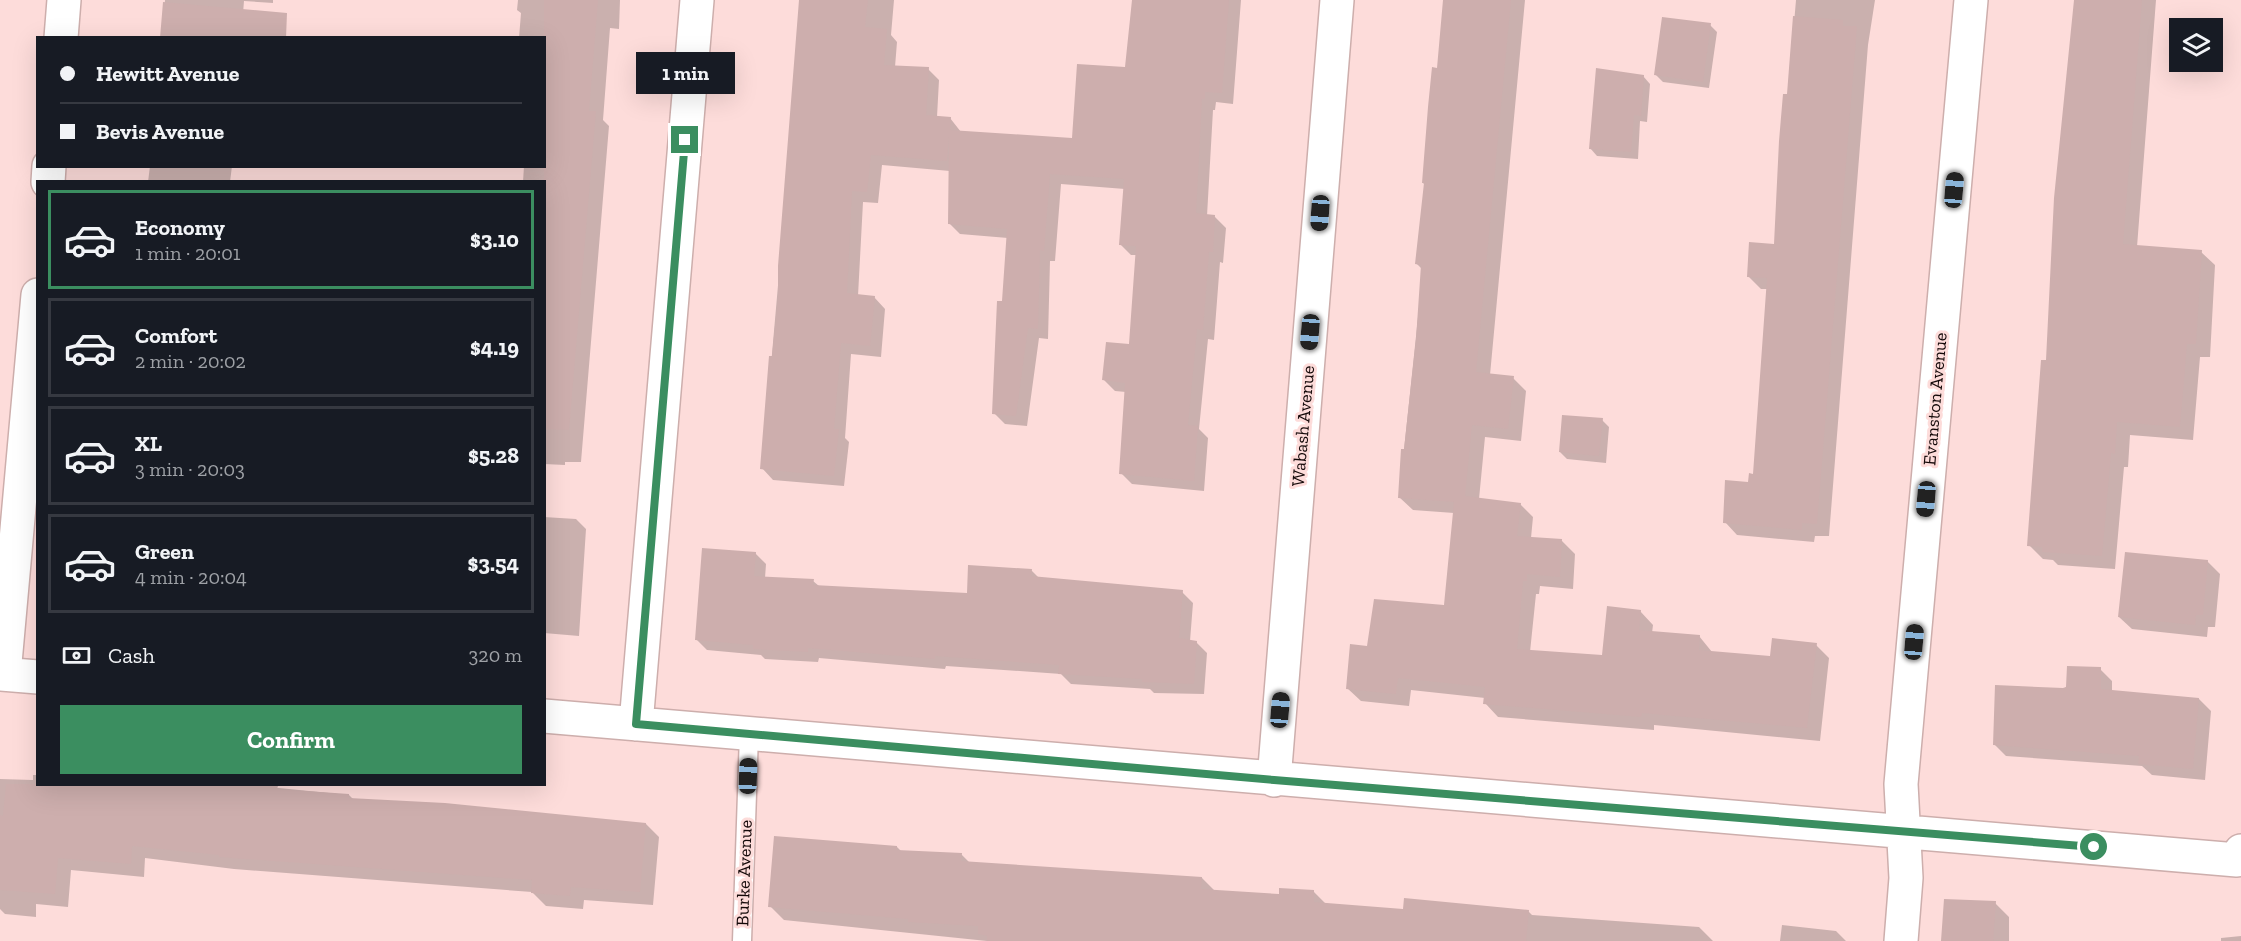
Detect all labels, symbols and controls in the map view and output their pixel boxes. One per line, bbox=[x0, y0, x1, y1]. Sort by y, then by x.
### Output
map controls bbox=[2169, 18, 2223, 72]
button: layers bbox=[2169, 18, 2223, 72]
callout: 1 min bbox=[636, 53, 734, 95]
text: Hewitt Avenue bbox=[96, 60, 239, 87]
text: 1 min bbox=[662, 61, 709, 85]
text: Bevis Avenue bbox=[96, 118, 224, 145]
route end bbox=[671, 126, 698, 153]
car bbox=[1943, 171, 1965, 209]
car bbox=[1310, 194, 1330, 232]
icon: car bbox=[63, 213, 117, 267]
text: Economy bbox=[135, 214, 225, 241]
text: $3.10 bbox=[470, 226, 519, 253]
text: 1 min · 20:01 bbox=[135, 241, 241, 265]
car bbox=[1299, 313, 1321, 351]
icon: car bbox=[63, 321, 117, 375]
text: Comfort bbox=[135, 322, 217, 349]
street label: Evanston Avenue bbox=[1918, 332, 1952, 466]
text: $4.19 bbox=[470, 334, 519, 361]
text: 2 min · 20:02 bbox=[135, 349, 246, 373]
street label: Wabash Avenue bbox=[1287, 365, 1319, 487]
icon: car bbox=[63, 429, 117, 483]
text: XL bbox=[135, 430, 162, 457]
text: $5.28 bbox=[468, 442, 519, 469]
text: 3 min · 20:03 bbox=[135, 457, 245, 481]
car bbox=[1915, 480, 1937, 518]
icon: car bbox=[63, 537, 117, 591]
text: Green bbox=[135, 538, 194, 565]
text: $3.54 bbox=[467, 550, 519, 577]
text: 4 min · 20:04 bbox=[135, 565, 247, 589]
car bbox=[1903, 623, 1925, 661]
icon: cash bbox=[60, 639, 93, 672]
text: Cash bbox=[108, 642, 155, 669]
text: 320 m bbox=[469, 643, 522, 667]
car bbox=[1269, 691, 1291, 729]
button: Confirm bbox=[60, 705, 522, 774]
car bbox=[738, 758, 758, 794]
street label: Burke Avenue bbox=[731, 819, 757, 927]
route start bbox=[2080, 833, 2107, 860]

